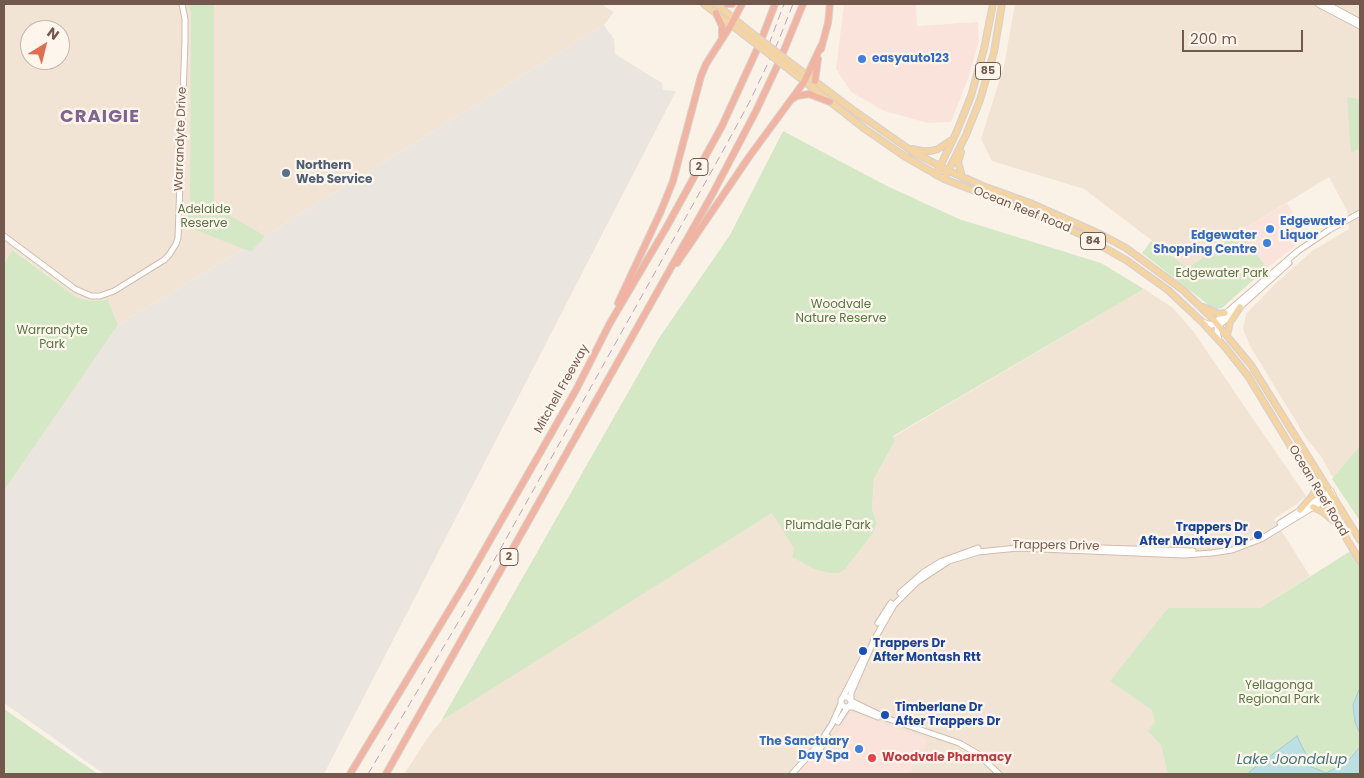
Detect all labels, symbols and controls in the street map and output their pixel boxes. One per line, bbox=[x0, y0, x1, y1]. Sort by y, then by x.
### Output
north arrow bbox=[20, 20, 70, 70]
scale bar bbox=[1184, 20, 1305, 52]
text: N bbox=[43, 22, 63, 45]
text: 200 m bbox=[1190, 28, 1237, 49]
place label: easyauto123 bbox=[872, 52, 949, 66]
marker: easyauto123 bbox=[856, 53, 868, 65]
road number: 85 bbox=[976, 62, 1000, 80]
street label: Warrandyte Drive bbox=[172, 87, 190, 191]
district label: CRAIGIE bbox=[59, 106, 141, 128]
road number: 2 bbox=[690, 158, 708, 176]
place label: Northern Web Service bbox=[296, 159, 372, 187]
marker: Northern Web Service bbox=[280, 167, 292, 179]
street label: Ocean Reef Road bbox=[971, 184, 1073, 236]
park label: Adelaide Reserve bbox=[177, 203, 231, 231]
place label: Edgewater Liquor bbox=[1280, 215, 1346, 243]
marker: Edgewater Liquor bbox=[1264, 223, 1276, 235]
place label: Edgewater Shopping Centre bbox=[1153, 229, 1257, 257]
road number: 84 bbox=[1080, 232, 1106, 250]
marker: Edgewater Shopping Centre bbox=[1261, 237, 1273, 249]
park label: Edgewater Park bbox=[1176, 267, 1268, 281]
park label: Woodvale Nature Reserve bbox=[796, 298, 886, 326]
park label: Warrandyte Park bbox=[16, 324, 88, 352]
street label: Mitchell Freeway bbox=[532, 342, 592, 436]
street label: Ocean Reef Road bbox=[1285, 443, 1351, 539]
park label: Plumdale Park bbox=[785, 519, 871, 533]
place label: Trappers Dr After Monterey Dr bbox=[1139, 521, 1248, 549]
marker: Trappers Dr After Monterey Dr bbox=[1252, 529, 1264, 541]
street label: Trappers Drive bbox=[1012, 538, 1100, 554]
road number: 2 bbox=[500, 548, 518, 566]
place label: Trappers Dr After Montash Rtt bbox=[873, 637, 981, 665]
marker: Trappers Dr After Montash Rtt bbox=[857, 645, 869, 657]
park label: Yellagonga Regional Park bbox=[1238, 679, 1320, 707]
place label: Timberlane Dr After Trappers Dr bbox=[895, 701, 1000, 729]
marker: Timberlane Dr After Trappers Dr bbox=[879, 709, 891, 721]
place label: The Sanctuary Day Spa bbox=[759, 735, 849, 763]
marker: The Sanctuary Day Spa bbox=[853, 743, 865, 755]
place label: Woodvale Pharmacy bbox=[882, 751, 1012, 765]
marker: Woodvale Pharmacy bbox=[866, 752, 878, 764]
water label: Lake Joondalup bbox=[1237, 752, 1347, 768]

